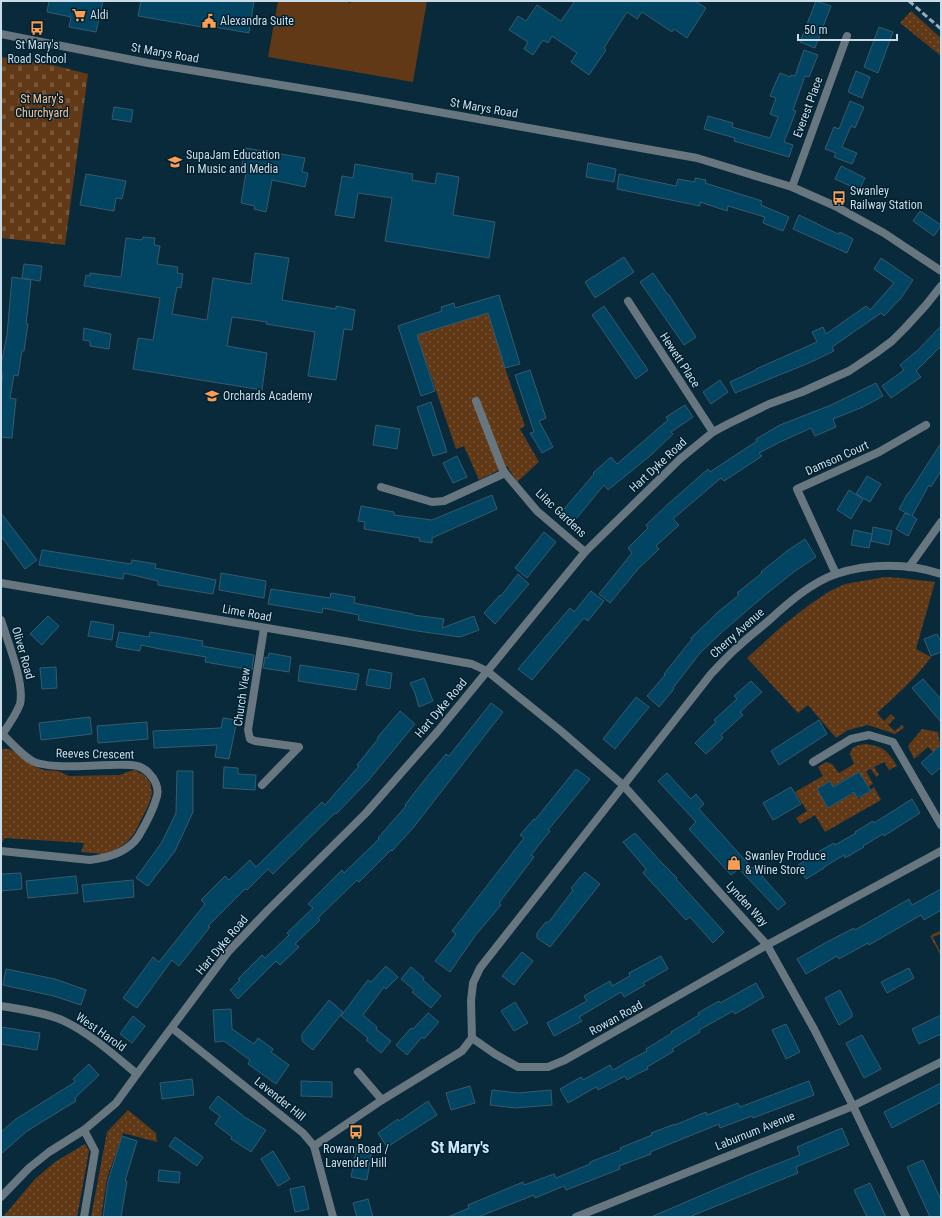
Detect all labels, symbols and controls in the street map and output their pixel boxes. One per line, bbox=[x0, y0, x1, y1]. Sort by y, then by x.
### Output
supermarket icon: Aldi bbox=[71, 7, 87, 23]
place label: Aldi bbox=[90, 8, 108, 22]
public building icon: Alexandra Suite bbox=[201, 13, 217, 29]
place label: Alexandra Suite bbox=[220, 14, 294, 28]
scale bar bbox=[798, 16, 897, 42]
bus stop icon: St Mary's Road School bbox=[29, 20, 45, 36]
text: 50 m bbox=[804, 23, 828, 37]
place label: St Mary's Road School bbox=[7, 38, 67, 66]
street label: St Marys Road bbox=[130, 40, 200, 66]
street label: Everest Place bbox=[791, 74, 826, 139]
park label: St Mary's Churchyard bbox=[15, 92, 69, 120]
street label: St Marys Road bbox=[449, 95, 519, 121]
place label: SupaJam Education In Music and Media bbox=[186, 148, 280, 176]
school or university icon: SupaJam Education In Music and Media bbox=[167, 154, 183, 170]
place label: Swanley Railway Station bbox=[850, 184, 923, 212]
bus stop icon: Swanley Railway Station bbox=[831, 190, 847, 206]
street label: Hewett Place bbox=[657, 330, 703, 390]
school or university icon: Orchards Academy bbox=[204, 388, 220, 404]
place label: Orchards Academy bbox=[223, 389, 312, 403]
street label: Hart Dyke Road bbox=[627, 435, 690, 495]
street label: Damson Court bbox=[803, 438, 871, 478]
street label: Lilac Gardens bbox=[533, 486, 589, 540]
street label: Lime Road bbox=[221, 602, 273, 624]
street label: Cherry Avenue bbox=[707, 605, 767, 661]
street label: Oliver Road bbox=[9, 625, 37, 681]
street label: Church View bbox=[231, 667, 253, 727]
street label: Hart Dyke Road bbox=[412, 675, 470, 740]
street label: Reeves Crescent bbox=[56, 746, 135, 762]
place label: Swanley Produce & Wine Store bbox=[745, 849, 826, 877]
shop icon: Swanley Produce & Wine Store bbox=[726, 855, 742, 871]
street label: Lynden Way bbox=[723, 879, 771, 929]
street label: Hart Dyke Road bbox=[193, 912, 251, 977]
street label: Rowan Road bbox=[587, 998, 645, 1038]
street label: West Harold bbox=[73, 1010, 129, 1054]
street label: Lavender Hill bbox=[252, 1074, 308, 1124]
street label: Laburnum Avenue bbox=[713, 1108, 797, 1153]
bus stop icon: Rowan Road / Lavender Hill bbox=[348, 1124, 364, 1140]
district label: St Mary's bbox=[431, 1138, 489, 1157]
place label: Rowan Road / Lavender Hill bbox=[323, 1142, 389, 1170]

